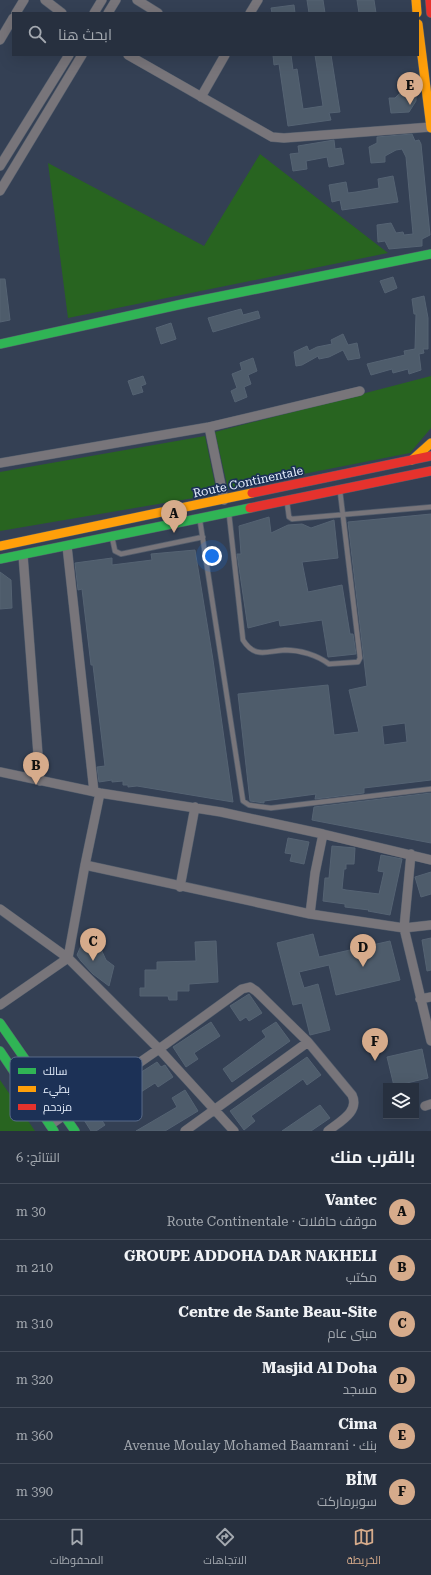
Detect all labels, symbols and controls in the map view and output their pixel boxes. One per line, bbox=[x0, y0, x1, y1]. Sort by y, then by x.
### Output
search box bbox=[12, 12, 419, 56]
icon: search bbox=[26, 23, 48, 45]
text: ابحث هنا bbox=[58, 26, 112, 44]
pin: E bbox=[397, 72, 423, 105]
street label: Route Continentale bbox=[192, 463, 305, 501]
pin: A bbox=[161, 500, 187, 533]
your location bbox=[202, 546, 222, 566]
pin: B bbox=[23, 752, 49, 785]
pin: C bbox=[80, 928, 106, 961]
pin: D bbox=[350, 934, 376, 967]
pin: F bbox=[362, 1028, 388, 1061]
legend bbox=[10, 1057, 142, 1121]
text: سالك bbox=[43, 1065, 67, 1078]
text: بطيء bbox=[43, 1083, 70, 1098]
map controls bbox=[383, 1083, 419, 1119]
button: layers bbox=[383, 1083, 419, 1119]
text: مزدحم bbox=[43, 1101, 72, 1115]
text: بالقرب منك bbox=[331, 1147, 415, 1167]
text: النتائج: 6 bbox=[16, 1150, 60, 1165]
text: Vantec bbox=[325, 1191, 377, 1209]
text: 30 m bbox=[16, 1204, 46, 1219]
text: A bbox=[397, 1204, 407, 1219]
text: موقف حافلات · Route Continentale bbox=[167, 1214, 377, 1229]
text: GROUPE ADDOHA DAR NAKHELI bbox=[124, 1247, 377, 1265]
text: 210 m bbox=[16, 1260, 53, 1275]
text: B bbox=[397, 1260, 407, 1275]
text: مكتب bbox=[346, 1270, 377, 1285]
text: Centre de Sante Beau-Site bbox=[178, 1303, 377, 1321]
text: 310 m bbox=[16, 1316, 53, 1331]
text: C bbox=[397, 1316, 407, 1331]
text: مبنى عام bbox=[327, 1326, 377, 1341]
text: Masjid Al Doha bbox=[262, 1359, 377, 1377]
text: 320 m bbox=[16, 1372, 53, 1387]
text: D bbox=[397, 1372, 407, 1387]
text: مسجد bbox=[343, 1382, 377, 1397]
text: Cima bbox=[338, 1415, 377, 1433]
text: 360 m bbox=[16, 1428, 53, 1443]
text: E bbox=[398, 1428, 406, 1443]
text: بنك · Avenue Moulay Mohamed Baamrani bbox=[124, 1438, 377, 1453]
text: BİM bbox=[346, 1471, 377, 1489]
text: 390 m bbox=[16, 1484, 53, 1499]
text: F bbox=[398, 1484, 406, 1499]
text: سوبرماركت bbox=[317, 1494, 377, 1509]
tab: المحفوظات bbox=[50, 1526, 103, 1570]
tab: الاتجاهات bbox=[203, 1526, 247, 1570]
tab: الخريطة bbox=[347, 1526, 381, 1570]

